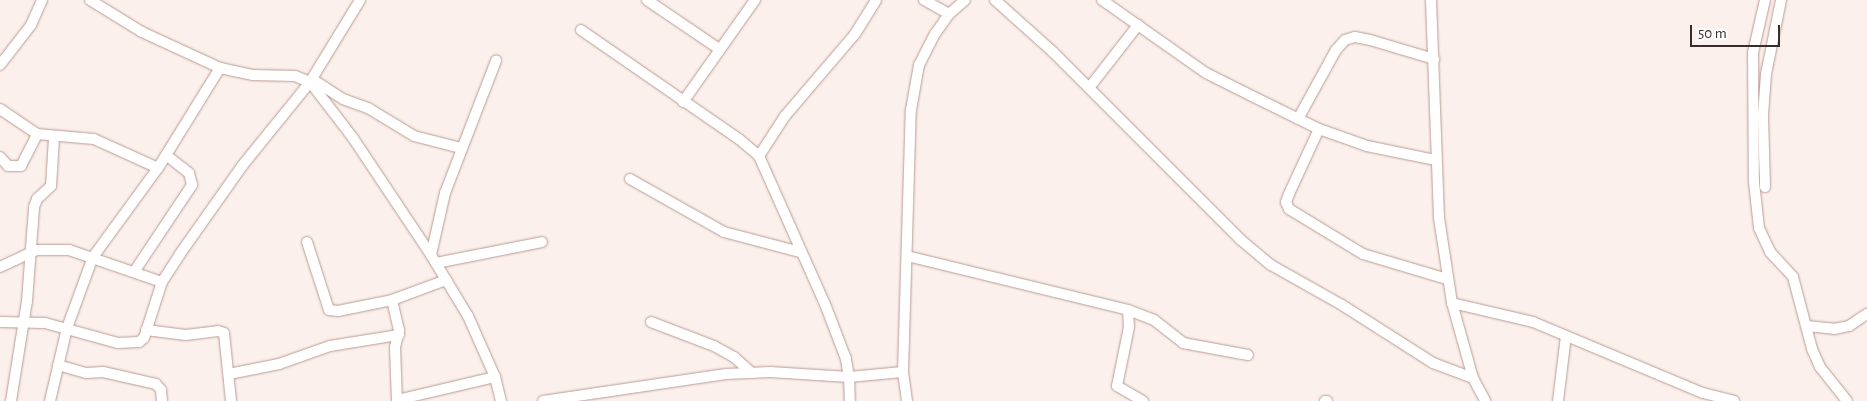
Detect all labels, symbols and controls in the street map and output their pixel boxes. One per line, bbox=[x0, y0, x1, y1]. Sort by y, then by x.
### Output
scale bar bbox=[1692, 15, 1782, 47]
text: 50 m bbox=[1698, 26, 1727, 41]

